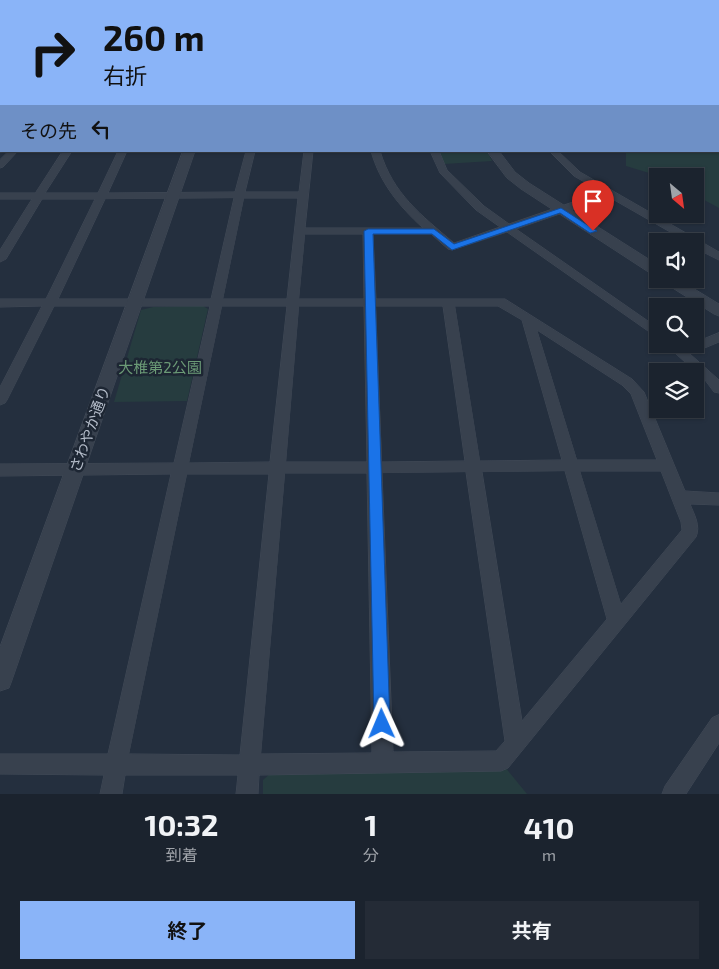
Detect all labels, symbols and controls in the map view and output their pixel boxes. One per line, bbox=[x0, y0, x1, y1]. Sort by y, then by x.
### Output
text: 260 m bbox=[103, 16, 204, 58]
icon: right bbox=[20, 20, 85, 85]
text: 右折 bbox=[103, 62, 147, 88]
icon: left bbox=[87, 115, 115, 143]
text: その先 bbox=[20, 119, 77, 142]
north arrow bbox=[649, 168, 704, 222]
map controls bbox=[649, 168, 704, 418]
pin bbox=[572, 180, 614, 231]
icon: arrive bbox=[579, 187, 607, 215]
button: sound bbox=[649, 233, 704, 288]
button: search bbox=[649, 298, 704, 353]
park label: 大椎第2公園 bbox=[118, 358, 202, 376]
button: layers bbox=[649, 363, 704, 418]
street label: さわやか通り bbox=[65, 384, 113, 474]
position arrow bbox=[355, 697, 407, 749]
text: 10:32 bbox=[144, 806, 219, 842]
text: 1 bbox=[365, 806, 378, 842]
text: 410 bbox=[524, 809, 575, 845]
text: 到着 bbox=[166, 845, 198, 864]
text: 分 bbox=[363, 845, 379, 864]
text: m bbox=[542, 845, 556, 864]
button: 終了 bbox=[20, 901, 355, 959]
button: 共有 bbox=[365, 901, 699, 959]

